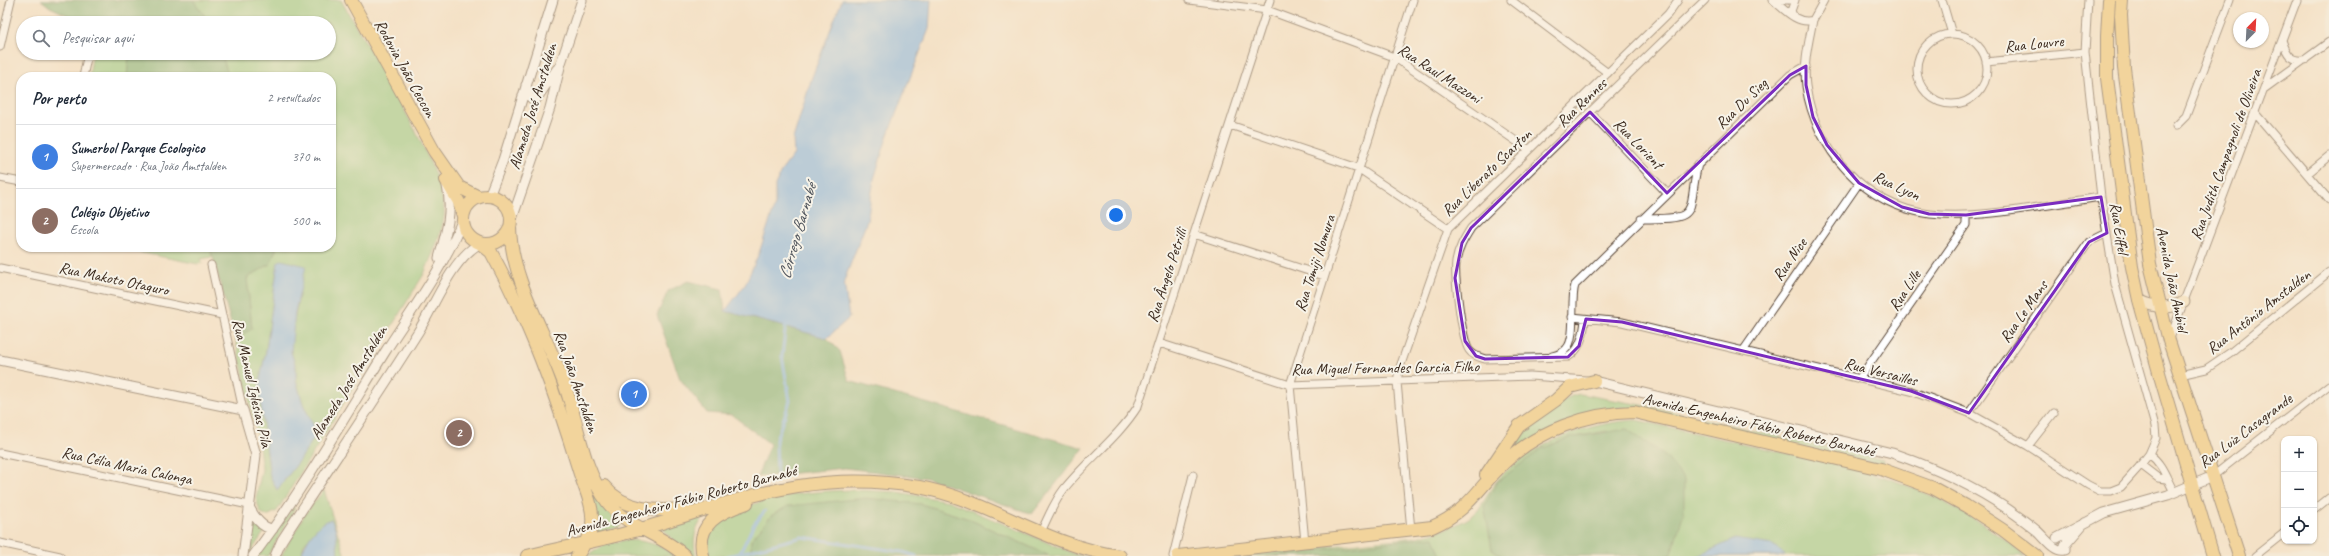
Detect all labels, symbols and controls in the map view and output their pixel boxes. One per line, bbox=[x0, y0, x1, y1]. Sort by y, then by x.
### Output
north arrow bbox=[2233, 12, 2269, 48]
search box bbox=[16, 16, 336, 60]
street label: Rodovia João Ceccon bbox=[370, 16, 441, 122]
icon: search bbox=[30, 27, 52, 49]
text: Pesquisar aqui bbox=[62, 29, 133, 48]
street label: Rua Louvre bbox=[2004, 31, 2066, 57]
street label: Rua Raul Mazzoni bbox=[1394, 39, 1487, 109]
street label: Alameda José Amstalden bbox=[504, 40, 562, 172]
street label: Rua Judith Campagnoli de Oliveira bbox=[2186, 65, 2266, 242]
street label: Rua Rennes bbox=[1552, 73, 1612, 132]
street label: Rua Du Sieg bbox=[1711, 73, 1773, 133]
text: Por perto bbox=[32, 88, 86, 109]
text: 2 resultados bbox=[267, 90, 320, 106]
street label: Rua Lorient bbox=[1609, 114, 1669, 175]
street label: Rua Liberato Scarton bbox=[1438, 124, 1536, 221]
text: Sumerbol Parque Ecologico bbox=[70, 139, 205, 158]
text: 1 bbox=[42, 149, 48, 165]
text: 370 m bbox=[292, 149, 320, 165]
text: Supermercado · Rua João Amstalden bbox=[70, 158, 226, 174]
street label: Rua Lyon bbox=[1870, 166, 1924, 206]
water label: Córrego Barnabé bbox=[774, 176, 823, 281]
street label: Rua Eiffel bbox=[2105, 201, 2133, 259]
text: Colégio Objetivo bbox=[70, 203, 149, 222]
your location bbox=[1106, 205, 1126, 225]
street label: Rua Tomiji Nomura bbox=[1290, 211, 1340, 314]
text: 2 bbox=[42, 213, 48, 229]
text: 500 m bbox=[292, 213, 320, 229]
text: Escola bbox=[70, 222, 98, 238]
street label: Rua Ângelo Petrilli bbox=[1142, 224, 1192, 325]
street label: Avenida João Ambiel bbox=[2151, 225, 2194, 337]
street label: Rua Nice bbox=[1768, 233, 1813, 285]
street label: Rua Makoto Otaguro bbox=[57, 258, 173, 301]
street label: Rua Antônio Amstalden bbox=[2203, 264, 2315, 359]
street label: Rua Lille bbox=[1884, 265, 1927, 315]
street label: Rua Le Mans bbox=[1995, 275, 2053, 347]
street label: Rua Manuel Iglesias Pila bbox=[227, 317, 277, 450]
street label: Alameda José Amstalden bbox=[306, 321, 392, 443]
street label: Rua João Amstalden bbox=[549, 328, 603, 436]
street label: Rua Versailles bbox=[1842, 353, 1921, 391]
street label: Rua Miguel Fernandes Garcia Filho bbox=[1291, 356, 1480, 380]
pin: 1 bbox=[621, 379, 647, 409]
street label: Rua Luiz Casagrande bbox=[2195, 388, 2298, 473]
street label: Avenida Engenheiro Fábio Roberto Barnabé bbox=[1641, 389, 1879, 462]
pin: 2 bbox=[446, 418, 472, 448]
map controls bbox=[2281, 436, 2317, 544]
button: + bbox=[2281, 436, 2317, 472]
street label: Rua Célia Maria Calonga bbox=[60, 442, 195, 490]
street label: Avenida Engenheiro Fábio Roberto Barnabé bbox=[564, 460, 801, 541]
button: − bbox=[2281, 472, 2317, 508]
button: locate bbox=[2281, 508, 2317, 544]

